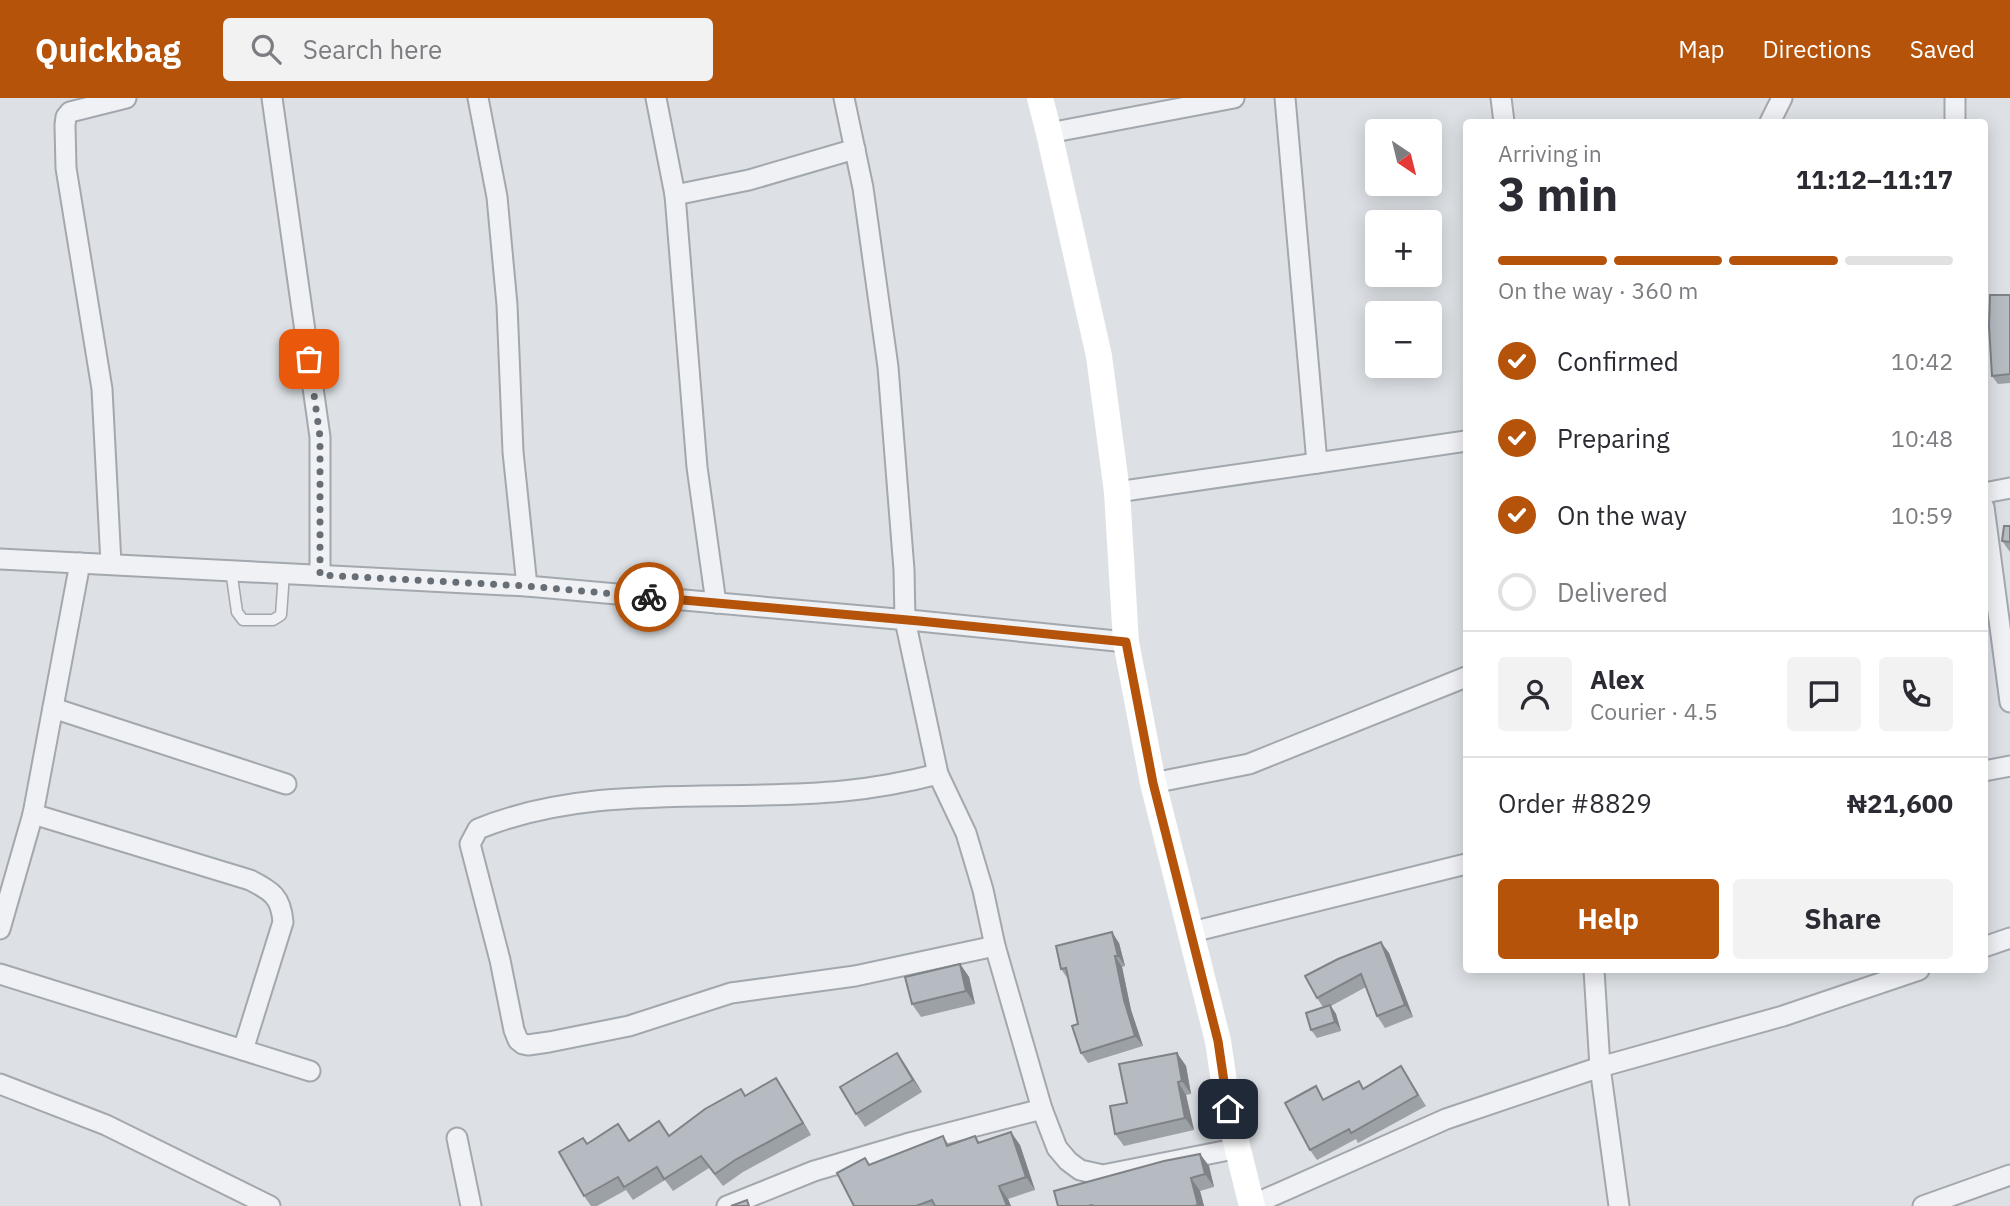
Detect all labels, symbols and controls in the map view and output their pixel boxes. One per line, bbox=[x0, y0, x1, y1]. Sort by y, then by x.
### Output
search box bbox=[223, 18, 713, 81]
text: Quickbag bbox=[35, 28, 181, 71]
icon: search bbox=[247, 30, 285, 68]
text: Search here bbox=[303, 32, 442, 66]
text: Map bbox=[1678, 33, 1724, 65]
text: Directions bbox=[1762, 33, 1872, 65]
text: Saved bbox=[1910, 33, 1975, 65]
north arrow bbox=[1365, 119, 1442, 196]
map controls bbox=[1365, 119, 1442, 378]
text: Arriving in bbox=[1498, 138, 1602, 168]
text: 11:12–11:17 bbox=[1796, 162, 1953, 196]
text: 3 min bbox=[1498, 164, 1618, 224]
button: + bbox=[1365, 210, 1442, 287]
text: On the way · 360 m bbox=[1498, 275, 1698, 305]
button: − bbox=[1365, 301, 1442, 378]
pin bbox=[279, 329, 339, 389]
icon: bag bbox=[290, 340, 328, 378]
icon: check bbox=[1498, 342, 1536, 380]
text: Confirmed bbox=[1557, 344, 1679, 378]
text: 10:42 bbox=[1891, 346, 1953, 376]
icon: check bbox=[1498, 419, 1536, 457]
text: Preparing bbox=[1557, 421, 1670, 455]
text: 10:48 bbox=[1891, 423, 1953, 453]
icon: check bbox=[1498, 496, 1536, 534]
text: On the way bbox=[1557, 498, 1687, 532]
text: 10:59 bbox=[1891, 500, 1953, 530]
courier bbox=[614, 562, 684, 632]
text: Delivered bbox=[1557, 575, 1668, 609]
icon: bike bbox=[630, 578, 668, 616]
button: person bbox=[1498, 657, 1572, 731]
button: chat bbox=[1787, 657, 1861, 731]
button: phone bbox=[1879, 657, 1953, 731]
text: Alex bbox=[1590, 662, 1644, 696]
text: Courier · 4.5 bbox=[1590, 696, 1718, 726]
text: Order #8829 bbox=[1498, 786, 1652, 820]
text: ₦21,600 bbox=[1847, 786, 1953, 820]
button: Help bbox=[1498, 879, 1719, 959]
button: Share bbox=[1733, 879, 1953, 959]
pin bbox=[1198, 1079, 1258, 1139]
icon: home bbox=[1209, 1090, 1247, 1128]

